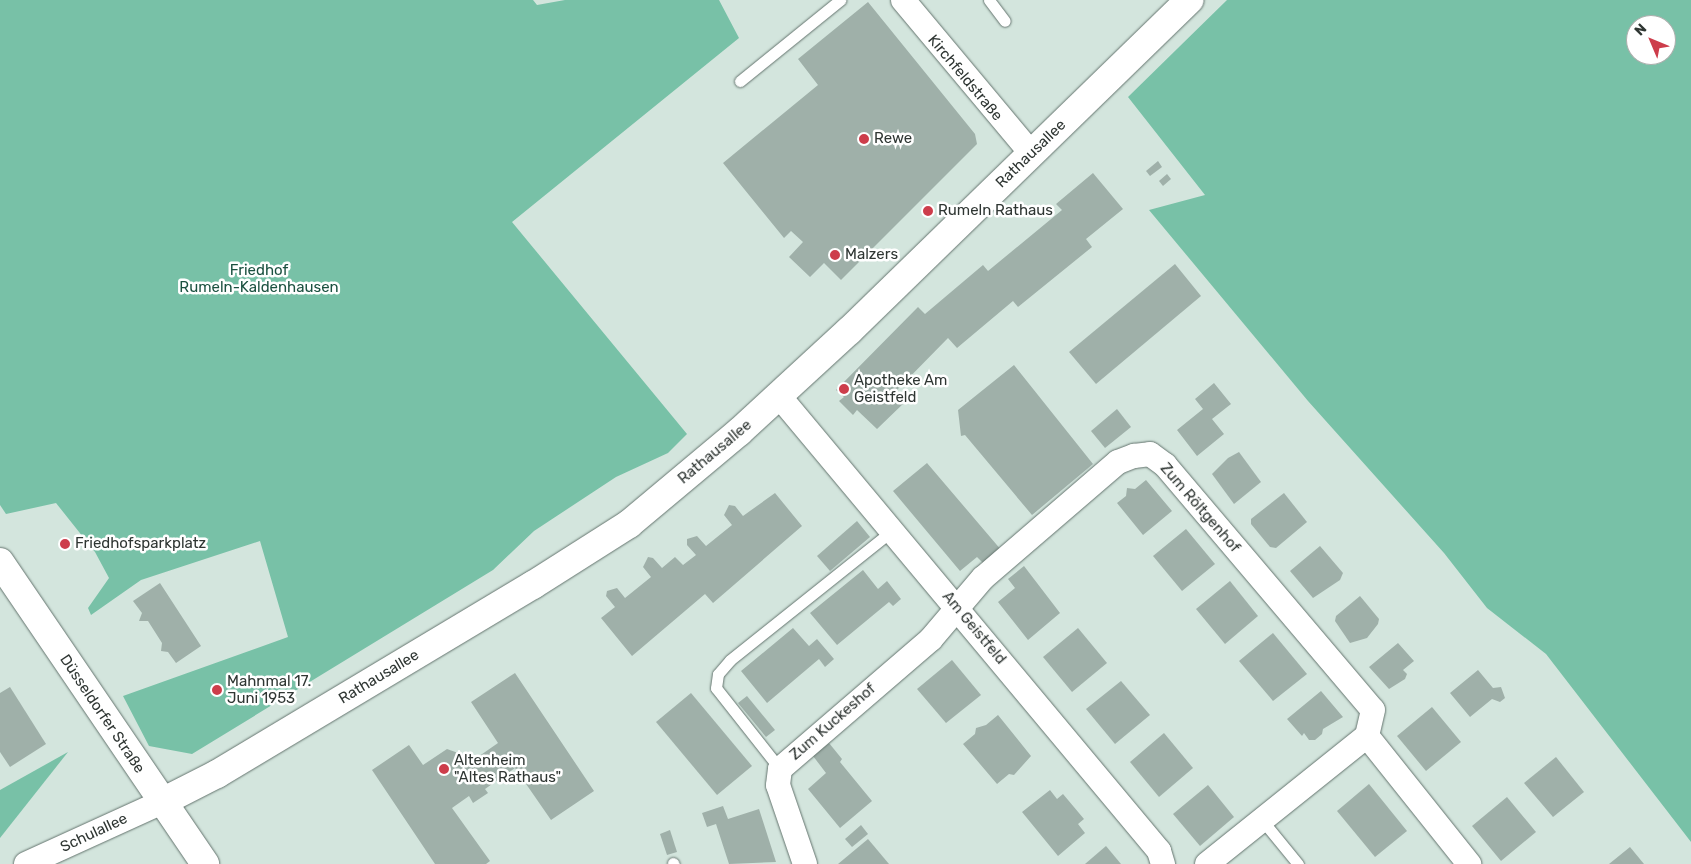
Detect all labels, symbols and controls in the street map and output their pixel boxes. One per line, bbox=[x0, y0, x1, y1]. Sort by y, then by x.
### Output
north arrow bbox=[1626, 15, 1676, 65]
text: N bbox=[1631, 20, 1650, 39]
street label: Kirchfeldstraße bbox=[924, 31, 1006, 125]
street label: Rathausallee bbox=[992, 116, 1070, 192]
place label: Rewe bbox=[874, 130, 912, 148]
marker: Rewe bbox=[858, 133, 870, 145]
place label: Rumeln Rathaus bbox=[938, 202, 1053, 220]
marker: Rumeln Rathaus bbox=[922, 205, 934, 217]
place label: Malzers bbox=[845, 246, 898, 264]
marker: Malzers bbox=[829, 249, 841, 261]
park label: Friedhof Rumeln-Kaldenhausen bbox=[179, 261, 339, 296]
place label: Apotheke Am Geistfeld bbox=[854, 371, 948, 406]
marker: Apotheke Am Geistfeld bbox=[838, 383, 850, 395]
street label: Rathausallee bbox=[675, 416, 755, 488]
street label: Zum Röltgenhof bbox=[1156, 460, 1244, 556]
place label: Friedhofsparkplatz bbox=[75, 535, 206, 553]
marker: Friedhofsparkplatz bbox=[59, 538, 71, 550]
street label: Am Geistfeld bbox=[938, 588, 1010, 668]
street label: Rathausallee bbox=[336, 646, 422, 708]
street label: Düsseldorfer Straße bbox=[55, 651, 149, 777]
place label: Mahnmal 17. Juni 1953 bbox=[227, 672, 311, 707]
street label: Zum Kuckeshof bbox=[786, 680, 880, 764]
marker: Mahnmal 17. Juni 1953 bbox=[211, 684, 223, 696]
place label: Altenheim "Altes Rathaus" bbox=[454, 751, 561, 786]
marker: Altenheim "Altes Rathaus" bbox=[438, 763, 450, 775]
street label: Schulallee bbox=[58, 810, 130, 856]

